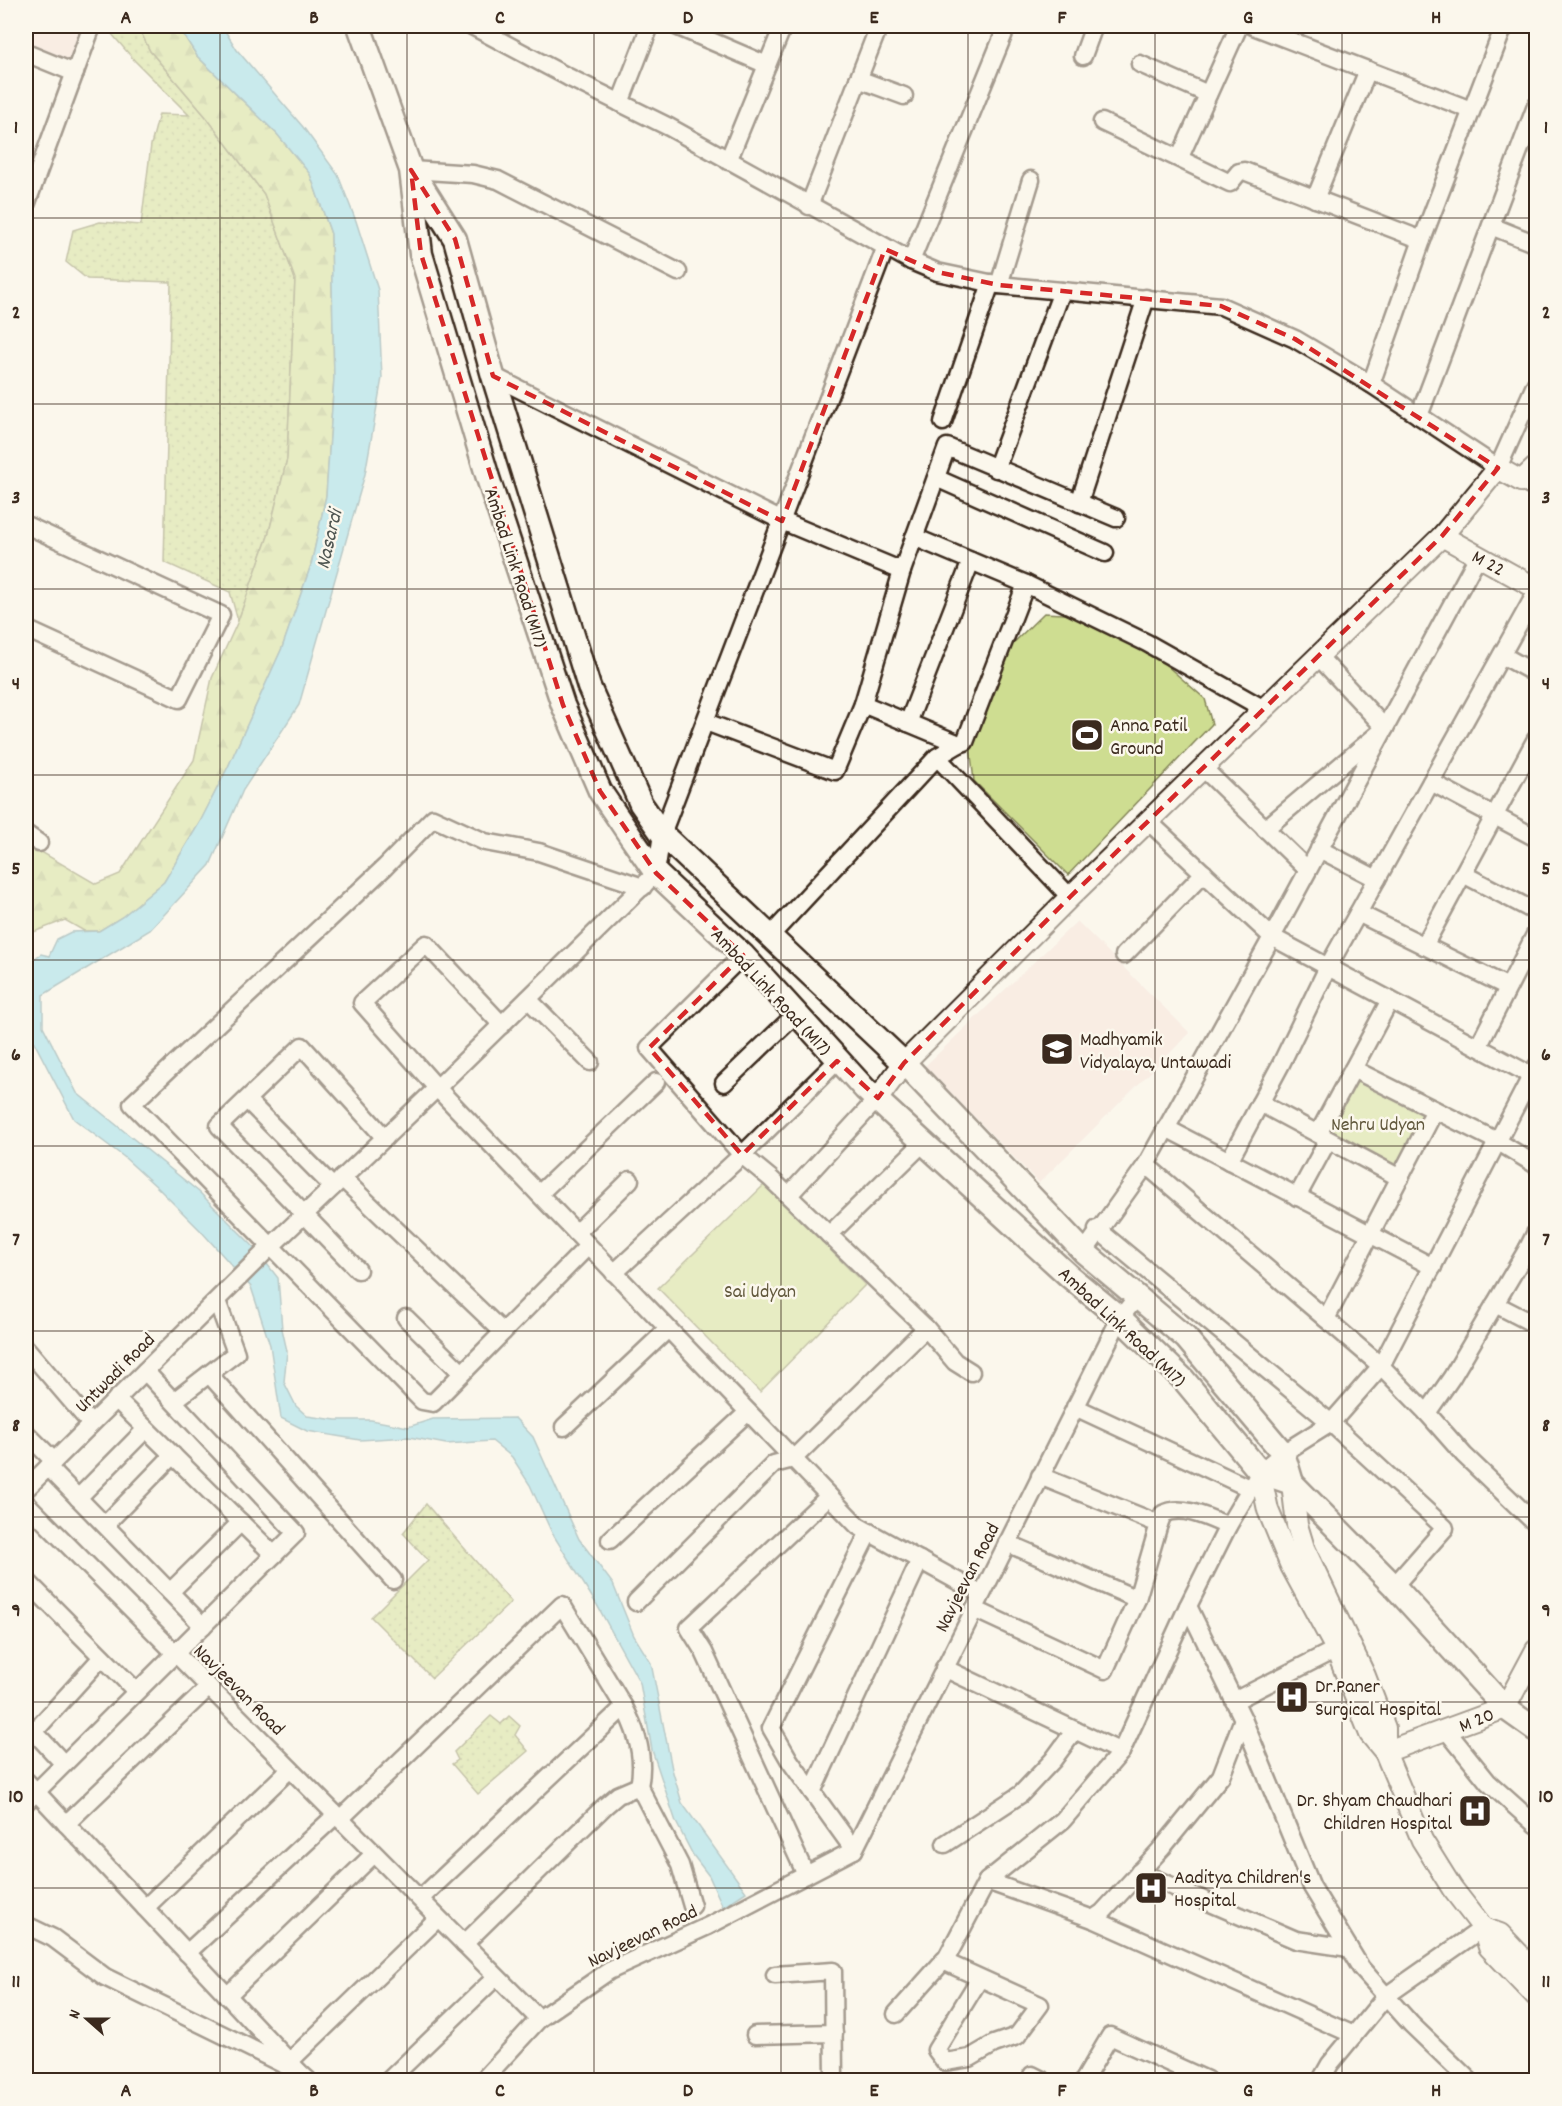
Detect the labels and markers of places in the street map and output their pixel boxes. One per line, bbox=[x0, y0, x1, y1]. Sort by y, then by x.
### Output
place label: Anna Patil Ground bbox=[1110, 713, 1188, 764]
sports icon: Anna Patil Ground bbox=[1069, 717, 1105, 753]
place label: Madhyamik Vidyalaya, Untawadi bbox=[1080, 1027, 1231, 1078]
school or university icon: Madhyamik Vidyalaya, Untawadi bbox=[1039, 1031, 1075, 1067]
place label: Dr.Paner Surgical Hospital bbox=[1315, 1674, 1441, 1725]
hospital icon: Dr.Paner Surgical Hospital bbox=[1274, 1679, 1310, 1715]
place label: Dr. Shyam Chaudhari Children Hospital bbox=[1297, 1788, 1452, 1839]
hospital icon: Dr. Shyam Chaudhari Children Hospital bbox=[1457, 1793, 1493, 1829]
place label: Aaditya Children's Hospital bbox=[1174, 1865, 1311, 1916]
hospital icon: Aaditya Children's Hospital bbox=[1133, 1870, 1169, 1906]

